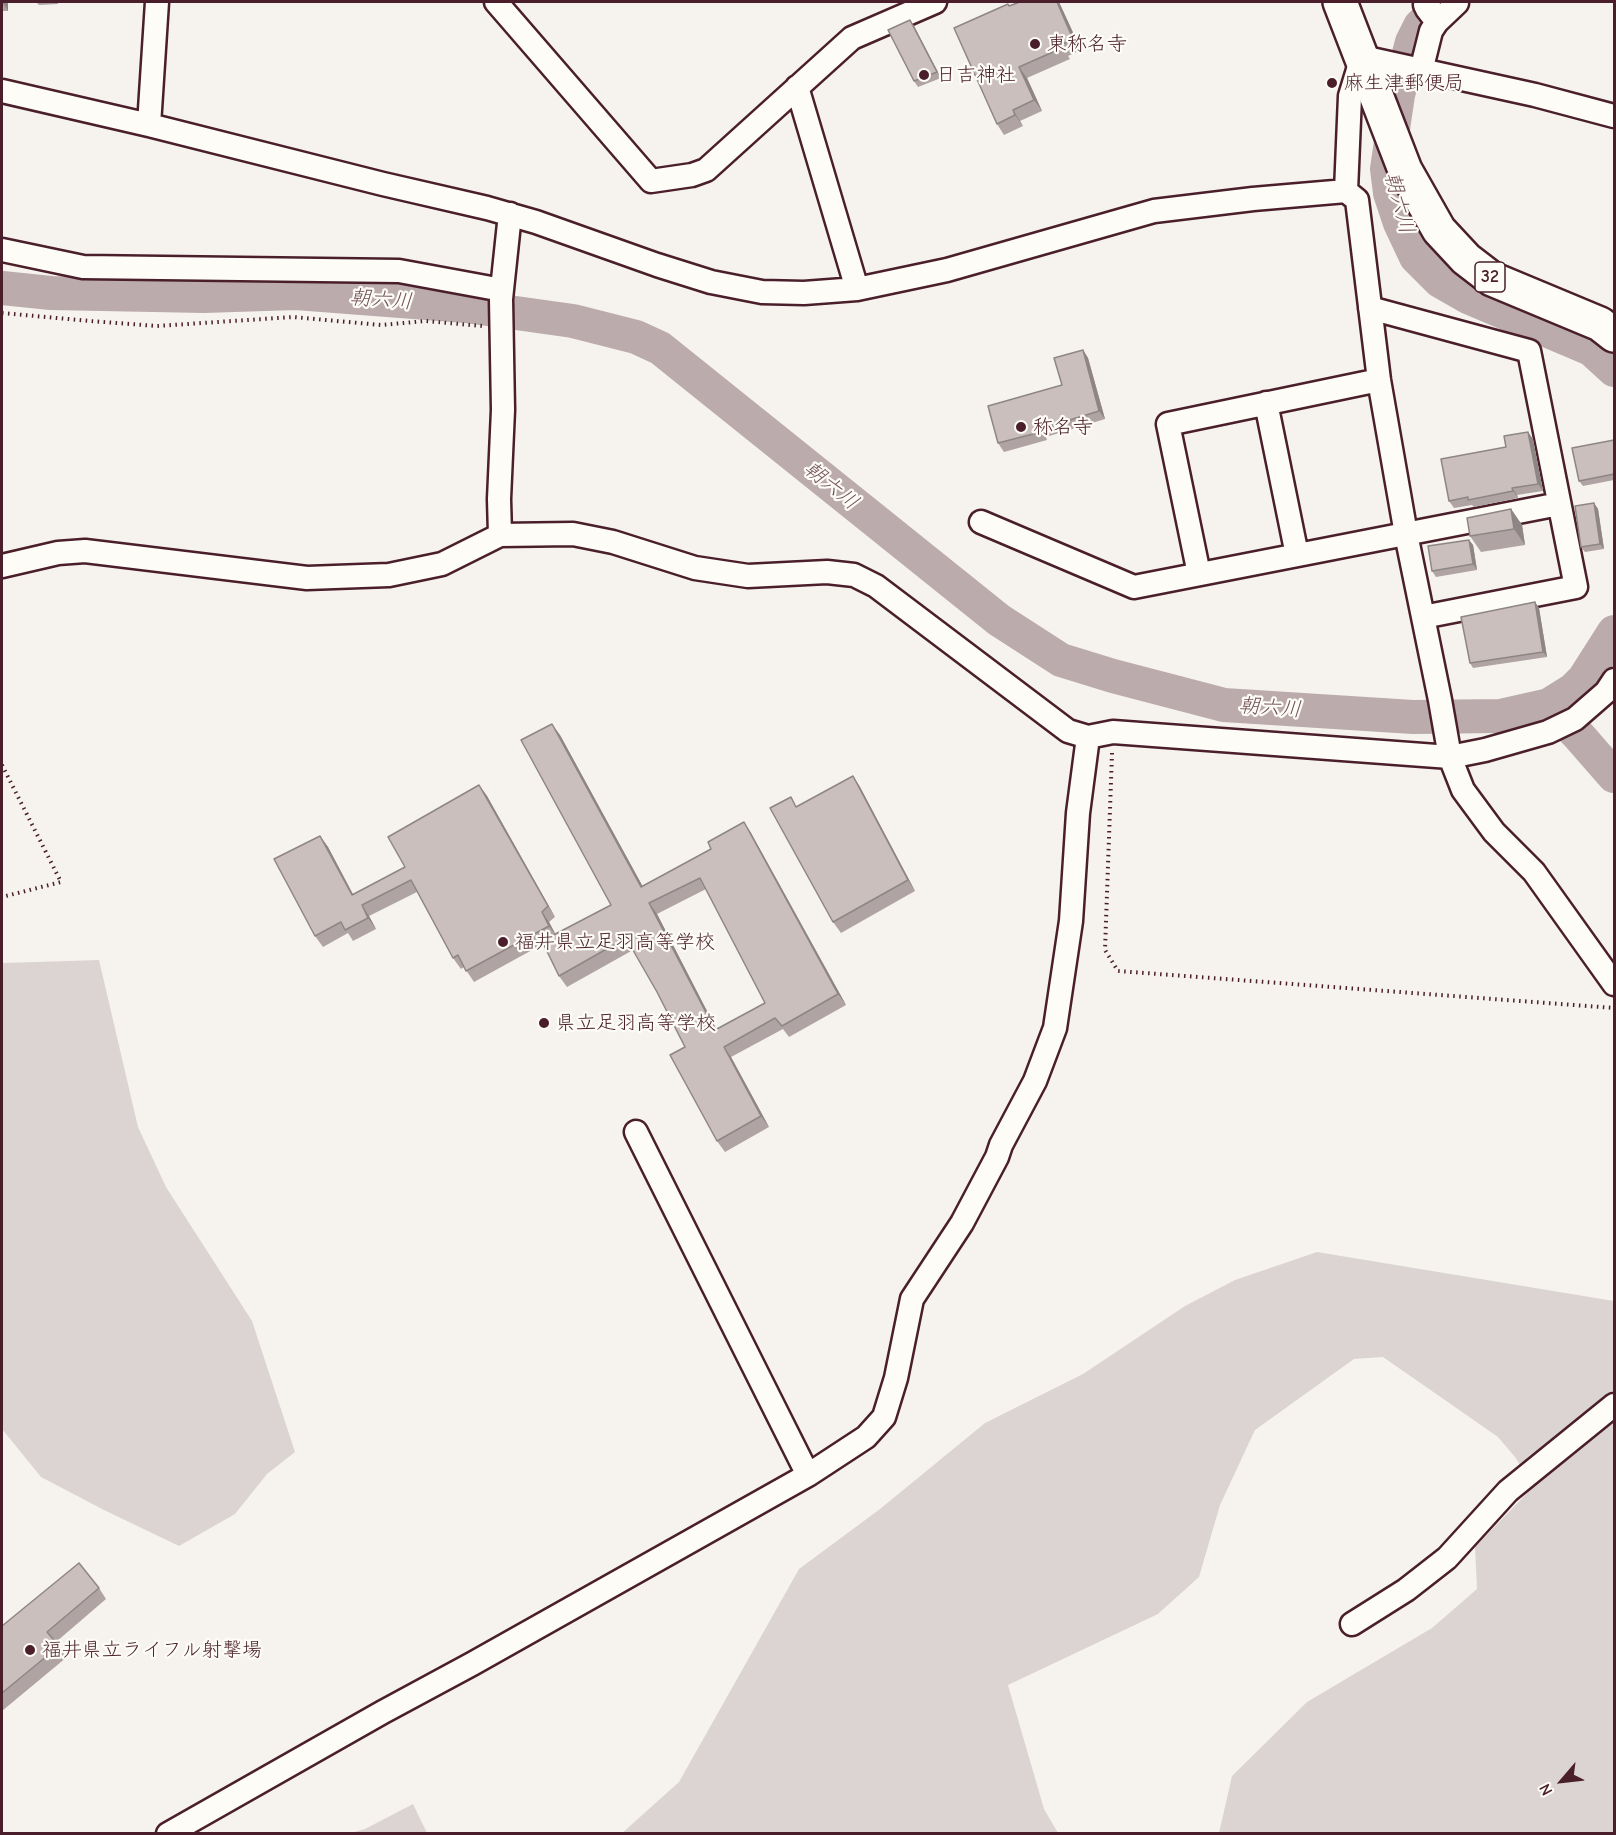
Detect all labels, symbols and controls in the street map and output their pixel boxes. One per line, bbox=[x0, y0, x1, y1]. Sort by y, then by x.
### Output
place label: 東称名寺 bbox=[1047, 32, 1127, 56]
marker: 東称名寺 bbox=[1028, 37, 1042, 51]
place label: 日吉神社 bbox=[936, 63, 1016, 87]
marker: 日吉神社 bbox=[917, 68, 931, 82]
place label: 麻生津郵便局 bbox=[1344, 71, 1464, 95]
marker: 麻生津郵便局 bbox=[1325, 76, 1339, 90]
water label: 朝六川 bbox=[1379, 169, 1419, 237]
road number: 32 bbox=[1475, 262, 1505, 292]
water label: 朝六川 bbox=[349, 285, 413, 315]
place label: 称名寺 bbox=[1033, 415, 1093, 439]
marker: 称名寺 bbox=[1014, 420, 1028, 434]
water label: 朝六川 bbox=[799, 456, 863, 516]
water label: 朝六川 bbox=[1238, 693, 1302, 723]
place label: 福井県立足羽高等学校 bbox=[515, 930, 715, 954]
marker: 福井県立足羽高等学校 bbox=[496, 935, 510, 949]
place label: 県立足羽高等学校 bbox=[556, 1011, 716, 1035]
marker: 県立足羽高等学校 bbox=[537, 1016, 551, 1030]
place label: 福井県立ライフル射撃場 bbox=[42, 1638, 262, 1662]
marker: 福井県立ライフル射撃場 bbox=[23, 1643, 37, 1657]
north arrow bbox=[1532, 1751, 1592, 1811]
text: N bbox=[1536, 1781, 1557, 1798]

